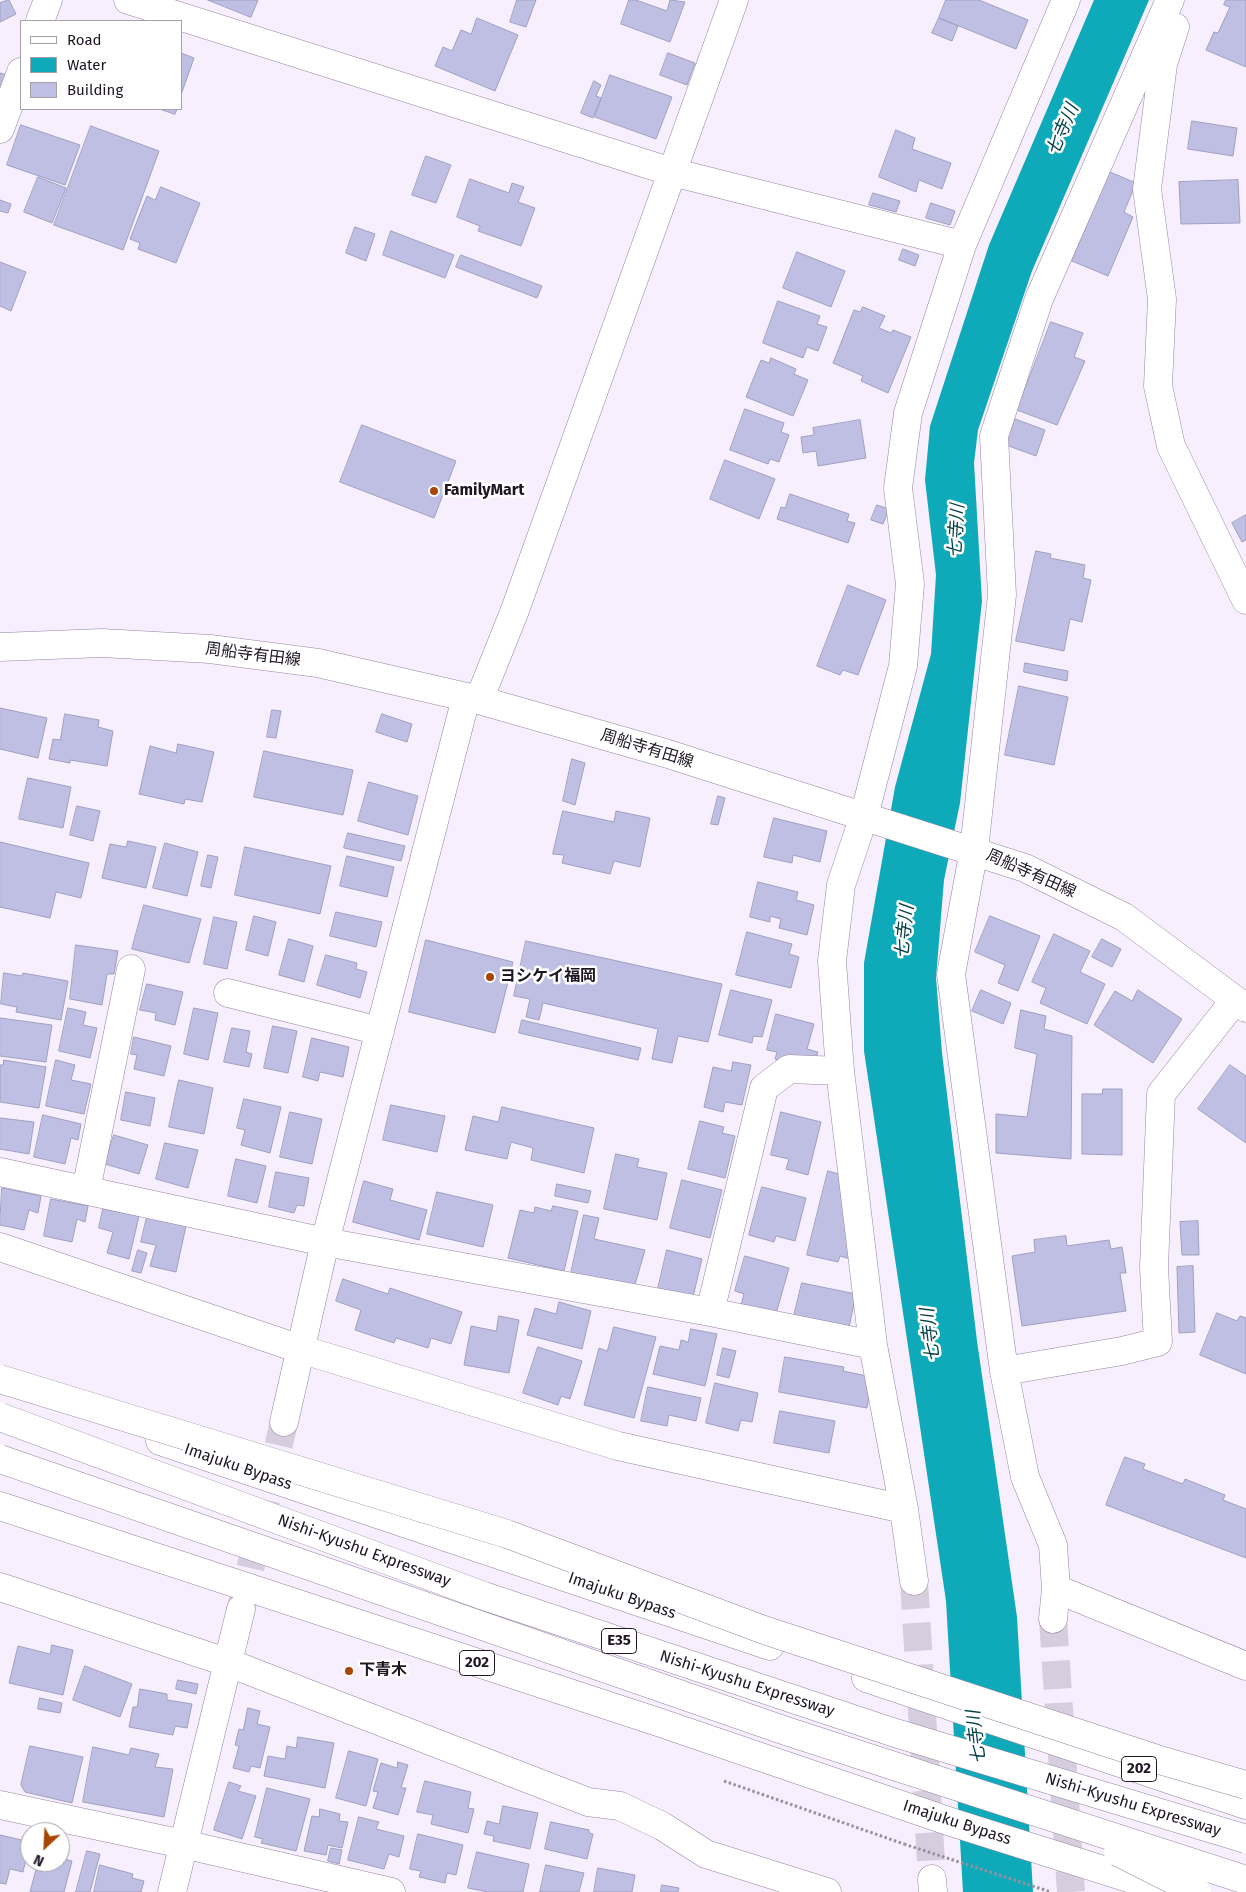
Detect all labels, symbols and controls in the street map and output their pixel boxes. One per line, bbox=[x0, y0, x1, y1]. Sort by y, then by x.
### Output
legend bbox=[20, 20, 182, 110]
text: Road bbox=[67, 31, 102, 49]
text: Water bbox=[67, 56, 106, 74]
text: Building bbox=[67, 81, 123, 99]
water label: 七寺川 bbox=[1043, 101, 1083, 159]
place label: FamilyMart bbox=[444, 481, 524, 501]
marker: FamilyMart bbox=[428, 485, 440, 497]
water label: 七寺川 bbox=[945, 503, 969, 559]
street label: 周船寺有田線 bbox=[204, 640, 302, 670]
street label: 周船寺有田線 bbox=[598, 726, 696, 772]
street label: 周船寺有田線 bbox=[983, 846, 1079, 902]
water label: 七寺川 bbox=[891, 904, 919, 960]
place label: ヨシケイ福岡 bbox=[500, 967, 596, 987]
marker: ヨシケイ福岡 bbox=[484, 971, 496, 983]
water label: 七寺川 bbox=[917, 1307, 945, 1363]
street label: Imajuku Bypass bbox=[182, 1440, 294, 1494]
street label: Nishi-Kyushu Expressway bbox=[275, 1511, 453, 1591]
street label: Imajuku Bypass bbox=[566, 1569, 678, 1623]
road number: E35 bbox=[602, 1628, 636, 1654]
street label: Nishi-Kyushu Expressway bbox=[657, 1647, 837, 1721]
road number: 202 bbox=[460, 1650, 494, 1676]
place label: 下青木 bbox=[359, 1661, 407, 1681]
marker: 下青木 bbox=[343, 1665, 355, 1677]
water label: 七寺川 bbox=[963, 1709, 991, 1765]
road number: 202 bbox=[1122, 1756, 1156, 1782]
street label: Nishi-Kyushu Expressway bbox=[1043, 1769, 1223, 1841]
street label: Imajuku Bypass bbox=[900, 1796, 1014, 1850]
north arrow bbox=[20, 1822, 70, 1872]
text: N bbox=[31, 1850, 47, 1870]

